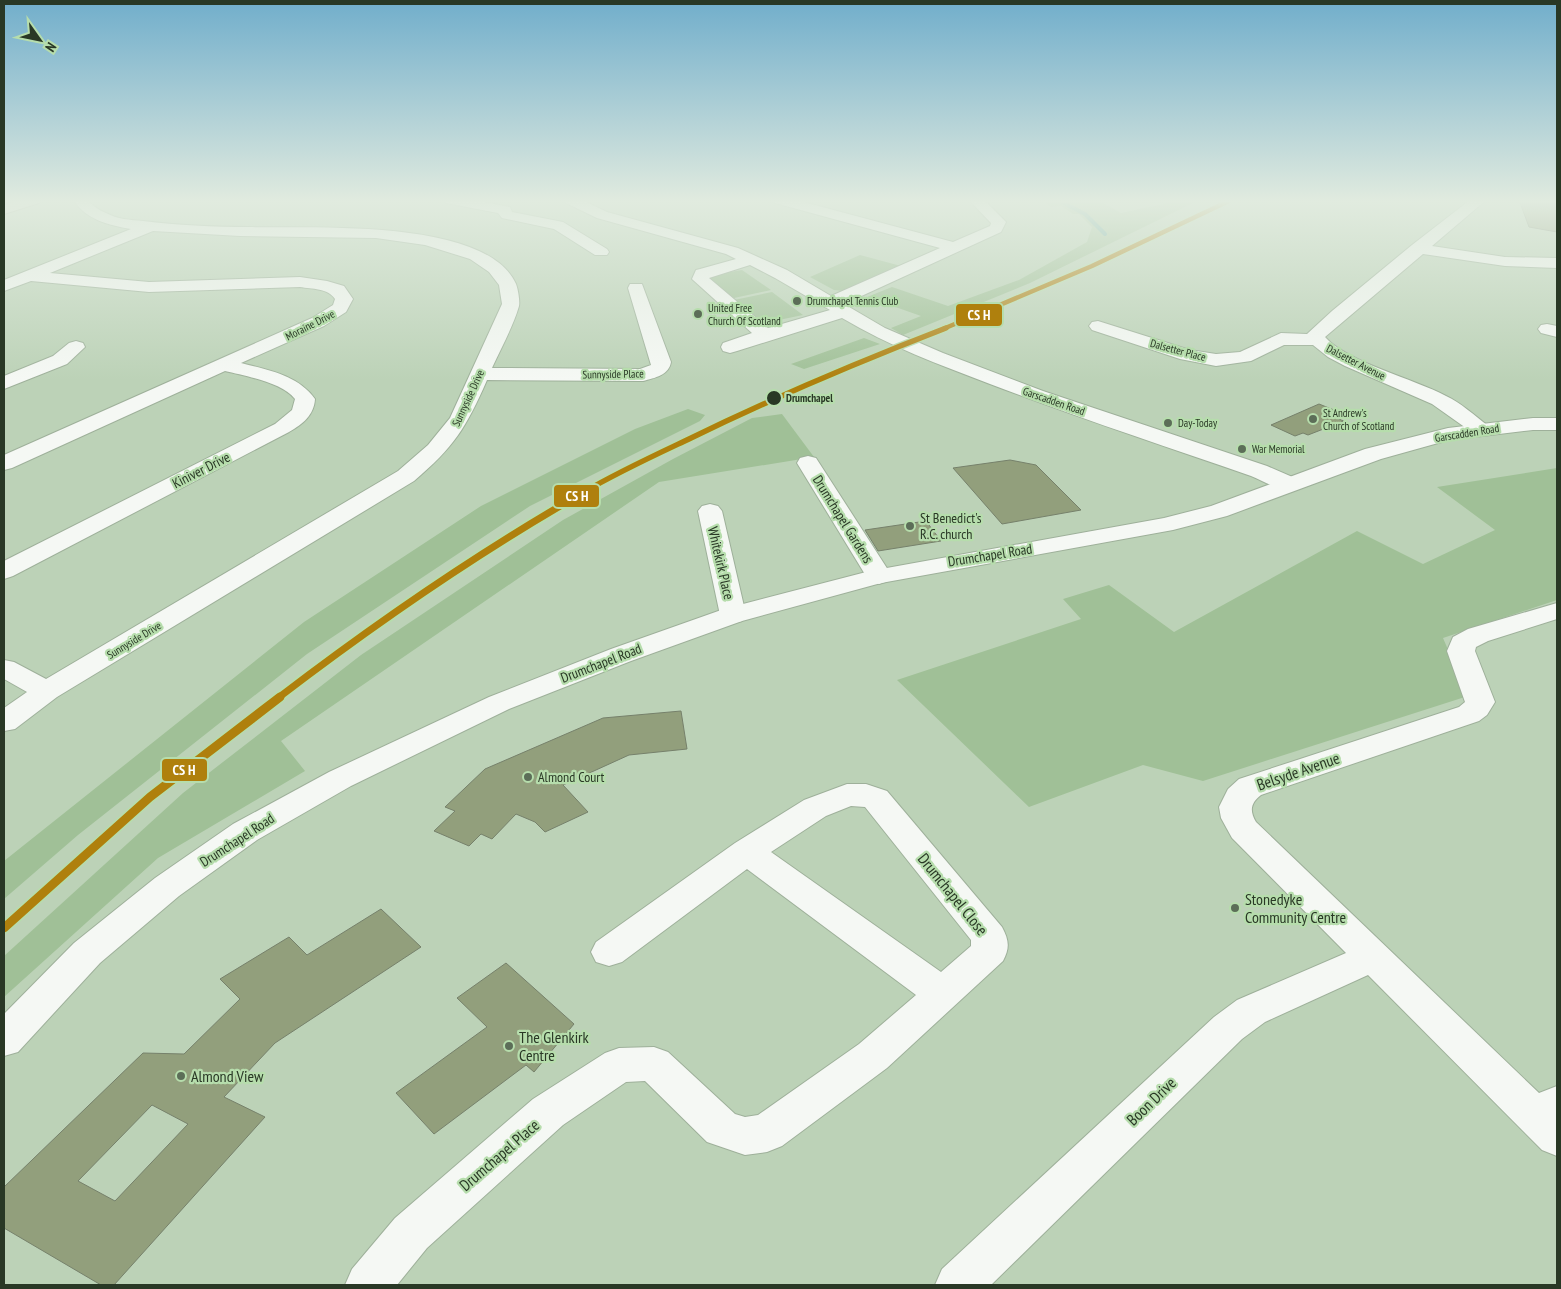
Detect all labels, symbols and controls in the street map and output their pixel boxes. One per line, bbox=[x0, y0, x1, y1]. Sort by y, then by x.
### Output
north arrow bbox=[15, 15, 65, 65]
text: N bbox=[41, 39, 61, 55]
place label: Drumchapel Tennis Club bbox=[807, 294, 899, 308]
marker: Drumchapel Tennis Club bbox=[791, 295, 803, 307]
place label: United Free Church Of Scotland bbox=[708, 301, 781, 328]
line badge: CS H bbox=[955, 303, 1003, 327]
street label: Moraine Drive bbox=[283, 306, 337, 343]
text: CS H bbox=[968, 306, 990, 324]
marker: United Free Church Of Scotland bbox=[692, 308, 704, 320]
street label: Dalsetter Place bbox=[1149, 336, 1208, 364]
street label: Dalsetter Avenue bbox=[1324, 341, 1388, 383]
street label: Sunnyside Place bbox=[582, 366, 644, 382]
street label: Sunnyside Drive bbox=[449, 367, 487, 429]
street label: Garscadden Road bbox=[1021, 384, 1087, 418]
marker: Drumchapel bbox=[765, 389, 783, 407]
place label: Drumchapel bbox=[786, 391, 833, 405]
place label: St Andrew's Church of Scotland bbox=[1323, 406, 1395, 433]
marker: St Andrew's Church of Scotland bbox=[1307, 413, 1319, 425]
place label: Day-Today bbox=[1178, 416, 1218, 430]
marker: Day-Today bbox=[1162, 417, 1174, 429]
street label: Garscadden Road bbox=[1434, 421, 1500, 445]
place label: War Memorial bbox=[1252, 442, 1305, 456]
marker: War Memorial bbox=[1236, 443, 1248, 455]
street label: Kiniver Drive bbox=[169, 448, 233, 492]
street label: Drumchapel Gardens bbox=[809, 472, 877, 567]
line badge: CS H bbox=[553, 484, 600, 508]
text: CS H bbox=[566, 487, 588, 505]
place label: St Benedict's R.C. church bbox=[920, 509, 982, 543]
marker: St Benedict's R.C. church bbox=[904, 520, 916, 532]
street label: Whitekirk Place bbox=[704, 525, 738, 601]
street label: Drumchapel Road bbox=[947, 539, 1033, 571]
street label: Sunnyside Drive bbox=[104, 618, 164, 662]
street label: Drumchapel Road bbox=[558, 639, 644, 687]
street label: Belsyde Avenue bbox=[1254, 748, 1342, 794]
line badge: CS H bbox=[161, 758, 208, 782]
text: CS H bbox=[173, 761, 195, 779]
place label: Almond Court bbox=[538, 768, 605, 786]
marker: Almond Court bbox=[522, 771, 534, 783]
street label: Drumchapel Road bbox=[196, 809, 278, 871]
street label: Drumchapel Close bbox=[914, 849, 992, 939]
place label: Stonedyke Community Centre bbox=[1245, 889, 1346, 927]
marker: Stonedyke Community Centre bbox=[1229, 902, 1241, 914]
place label: The Glenkirk Centre bbox=[519, 1027, 589, 1065]
marker: The Glenkirk Centre bbox=[503, 1040, 515, 1052]
place label: Almond View bbox=[191, 1066, 264, 1086]
marker: Almond View bbox=[175, 1070, 187, 1082]
street label: Boon Drive bbox=[1122, 1073, 1180, 1129]
street label: Drumchapel Place bbox=[455, 1115, 543, 1195]

